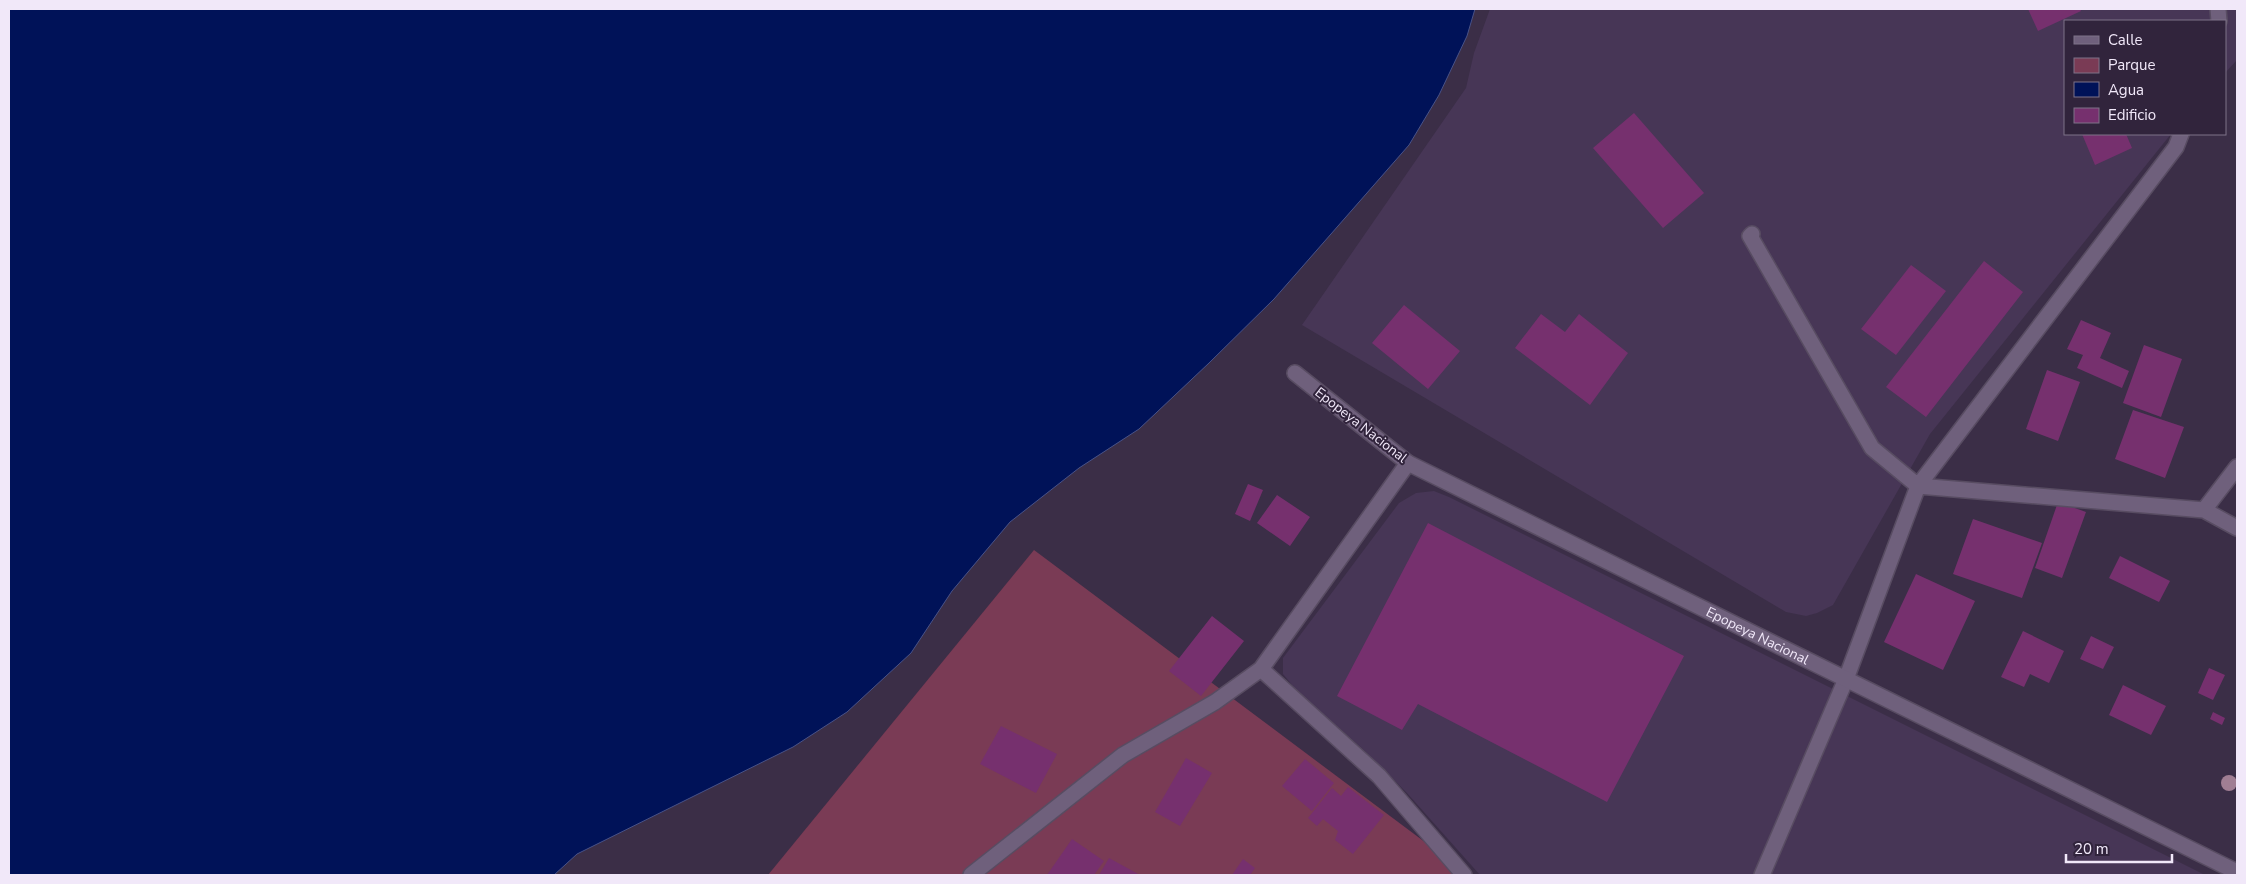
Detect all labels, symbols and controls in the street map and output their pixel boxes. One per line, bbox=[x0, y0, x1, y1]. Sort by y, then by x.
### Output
legend bbox=[2064, 20, 2226, 135]
text: Calle bbox=[2108, 30, 2143, 50]
text: Parque bbox=[2108, 55, 2156, 75]
text: Agua bbox=[2108, 80, 2144, 100]
text: Edificio bbox=[2108, 105, 2156, 125]
street label: Epopeya Nacional bbox=[1311, 383, 1412, 468]
street label: Epopeya Nacional bbox=[1703, 602, 1813, 669]
scale bar bbox=[2066, 832, 2172, 864]
text: 20 m bbox=[2074, 839, 2109, 859]

